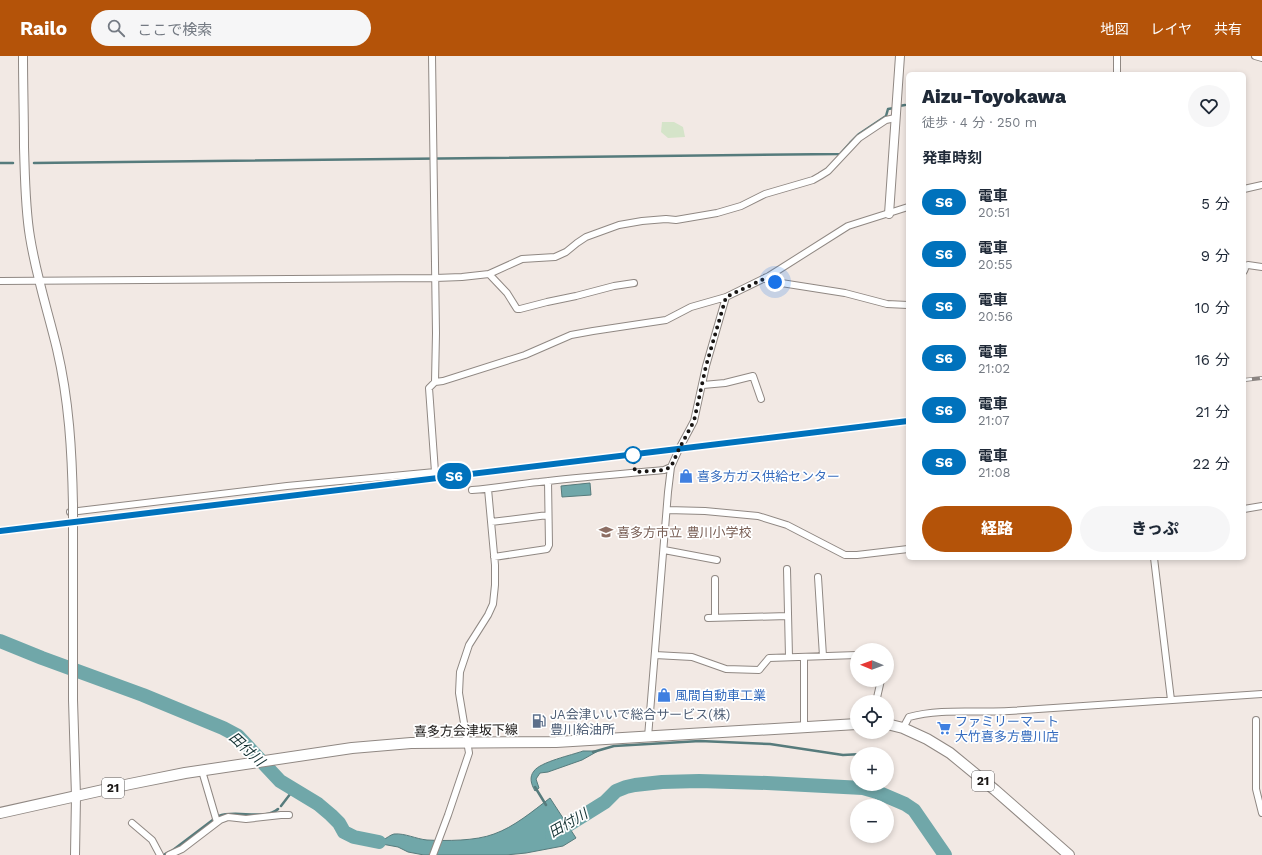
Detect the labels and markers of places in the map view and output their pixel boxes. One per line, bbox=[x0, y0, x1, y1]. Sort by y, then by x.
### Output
unlabelled marker bbox=[624, 446, 642, 464]
shop icon: 喜多方ガス供給センター bbox=[678, 468, 694, 484]
place label: 喜多方ガス供給センター bbox=[697, 469, 840, 484]
school or university icon: 喜多方市立 豊川小学校 bbox=[598, 524, 614, 540]
place label: 喜多方市立 豊川小学校 bbox=[617, 525, 751, 540]
shop icon: 風間自動車工業 bbox=[656, 687, 672, 703]
place label: 風間自動車工業 bbox=[675, 688, 766, 703]
place label: JA会津いいで総合サービス(株) 豊川給油所 bbox=[550, 707, 730, 737]
fuel station icon: JA会津いいで総合サービス(株) 豊川給油所 bbox=[531, 713, 547, 729]
place label: ファミリーマート 大竹喜多方豊川店 bbox=[955, 714, 1059, 744]
supermarket icon: ファミリーマート 大竹喜多方豊川店 bbox=[936, 720, 952, 736]

